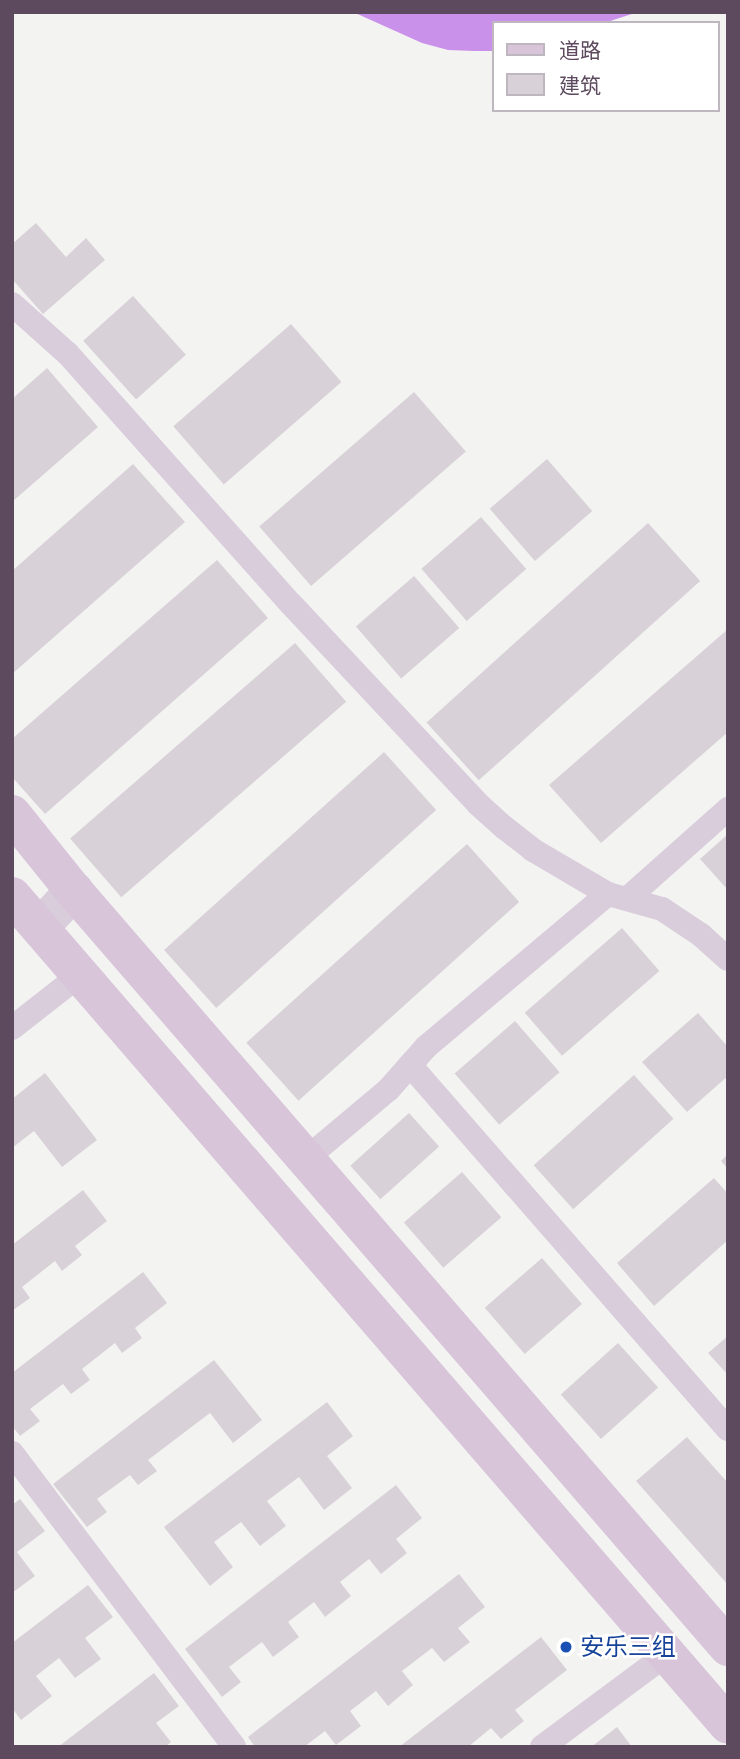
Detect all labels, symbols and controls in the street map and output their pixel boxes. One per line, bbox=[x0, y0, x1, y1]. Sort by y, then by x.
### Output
legend bbox=[491, 21, 719, 112]
text: 道路 bbox=[559, 37, 601, 65]
text: 建筑 bbox=[559, 72, 601, 100]
place label: 安乐三组 bbox=[580, 1633, 676, 1661]
marker: 安乐三组 bbox=[558, 1639, 574, 1655]

